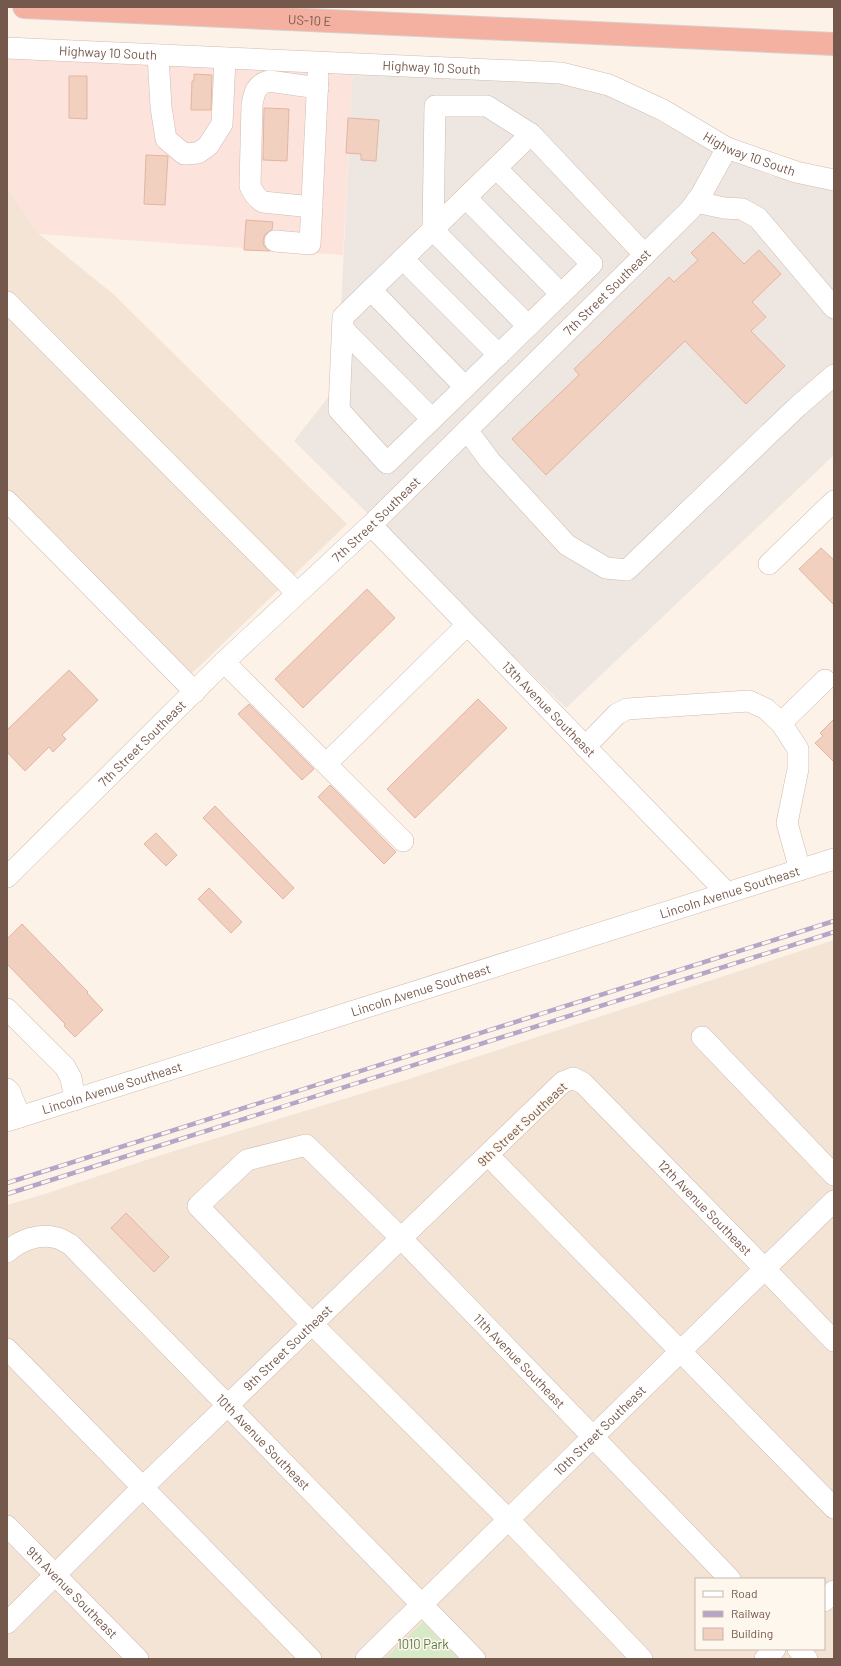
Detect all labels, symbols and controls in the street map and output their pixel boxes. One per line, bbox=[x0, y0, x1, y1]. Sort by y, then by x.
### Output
street label: US-10 E bbox=[288, 11, 332, 29]
street label: Highway 10 South bbox=[59, 42, 157, 63]
street label: Highway 10 South bbox=[382, 57, 481, 77]
street label: Highway 10 South bbox=[701, 128, 798, 179]
street label: 7th Street Southeast bbox=[560, 245, 654, 339]
street label: 7th Street Southeast bbox=[328, 473, 423, 565]
street label: 13th Avenue Southeast bbox=[499, 658, 599, 760]
street label: 7th Street Southeast bbox=[95, 697, 189, 790]
street label: Lincoln Avenue Southeast bbox=[658, 862, 802, 922]
street label: Lincoln Avenue Southeast bbox=[349, 960, 493, 1020]
street label: Lincoln Avenue Southeast bbox=[40, 1058, 184, 1117]
street label: 9th Street Southeast bbox=[474, 1078, 570, 1170]
street label: 12th Avenue Southeast bbox=[655, 1156, 755, 1259]
street label: 9th Street Southeast bbox=[240, 1301, 335, 1394]
street label: 11th Avenue Southeast bbox=[470, 1310, 569, 1411]
street label: 10th Street Southeast bbox=[550, 1382, 649, 1479]
street label: 10th Avenue Southeast bbox=[213, 1391, 314, 1493]
street label: 9th Avenue Southeast bbox=[23, 1543, 121, 1642]
legend bbox=[695, 1578, 825, 1650]
text: Road bbox=[731, 1586, 758, 1600]
text: Railway bbox=[731, 1606, 771, 1620]
text: Building bbox=[731, 1626, 773, 1640]
park label: 1010 Park bbox=[397, 1636, 449, 1652]

